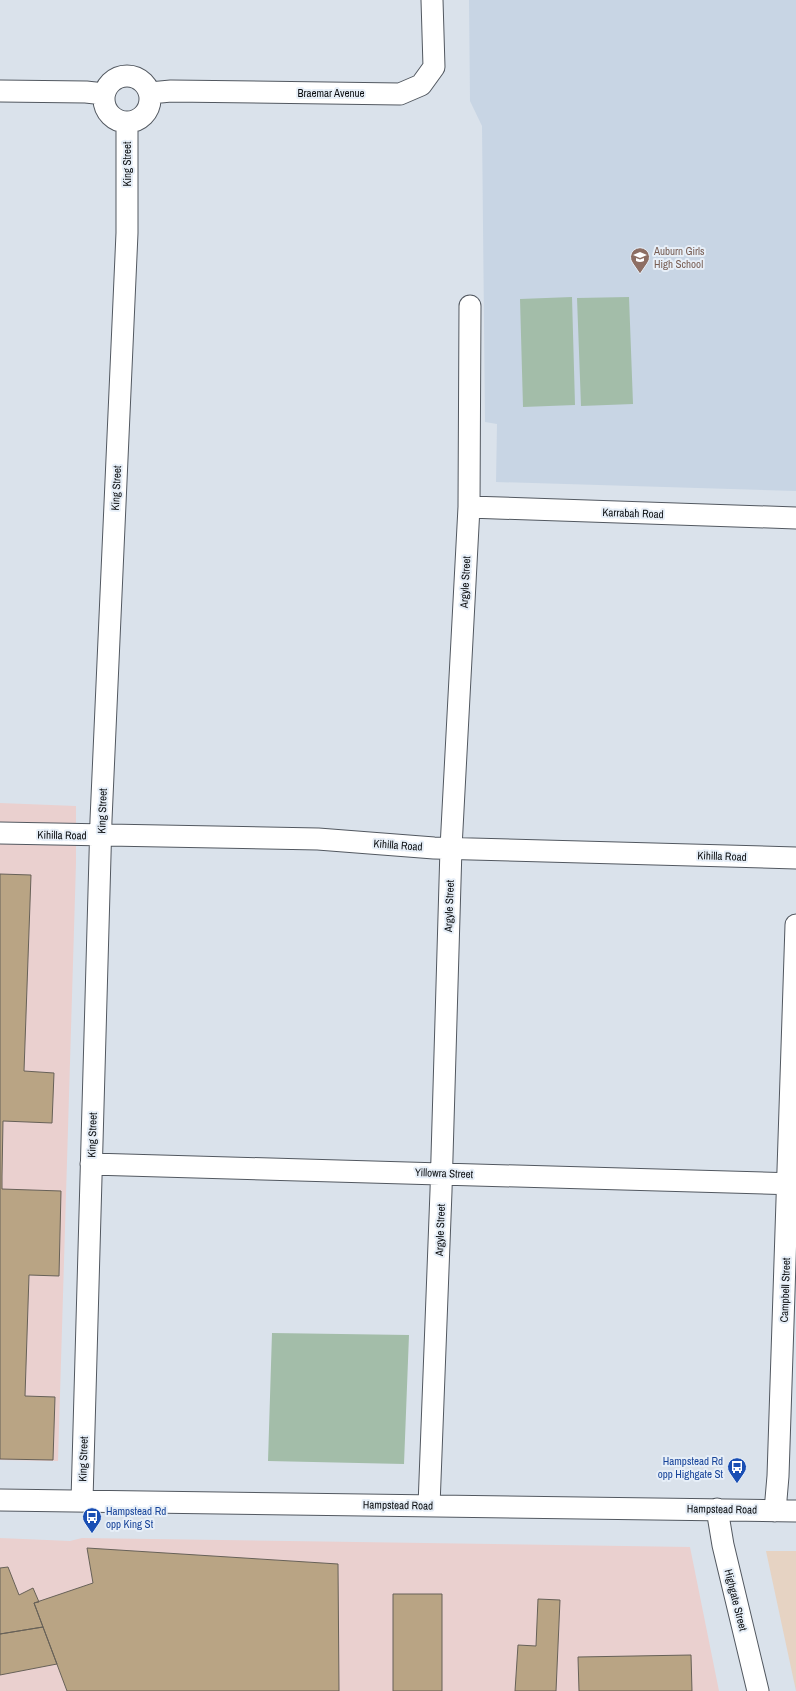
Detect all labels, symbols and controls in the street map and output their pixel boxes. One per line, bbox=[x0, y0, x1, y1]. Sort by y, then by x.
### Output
street label: Braemar Avenue bbox=[297, 86, 365, 100]
street label: King Street bbox=[120, 141, 134, 187]
place label: Auburn Girls High School bbox=[653, 244, 705, 271]
school or university icon: Auburn Girls High School bbox=[629, 246, 651, 274]
street label: King Street bbox=[108, 465, 124, 511]
street label: Karrabah Road bbox=[602, 505, 664, 521]
street label: Argyle Street bbox=[457, 555, 473, 609]
street label: King Street bbox=[94, 788, 110, 834]
street label: Kihilla Road bbox=[37, 828, 87, 842]
street label: Kihilla Road bbox=[373, 836, 423, 854]
street label: Kihilla Road bbox=[697, 848, 747, 864]
street label: Argyle Street bbox=[441, 879, 457, 933]
street label: King Street bbox=[84, 1112, 100, 1158]
street label: Yillowra Street bbox=[415, 1165, 474, 1181]
street label: Argyle Street bbox=[432, 1203, 448, 1257]
street label: Campbell Street bbox=[777, 1257, 793, 1323]
street label: King Street bbox=[75, 1436, 91, 1482]
place label: Hampstead Rd opp Highgate St bbox=[658, 1454, 723, 1481]
bus stop icon: Hampstead Rd opp Highgate St bbox=[726, 1456, 748, 1484]
street label: Hampstead Road bbox=[363, 1497, 433, 1513]
street label: Hampstead Road bbox=[687, 1501, 757, 1517]
place label: Hampstead Rd opp King St bbox=[106, 1504, 166, 1531]
bus stop icon: Hampstead Rd opp King St bbox=[81, 1506, 103, 1534]
street label: Highgate Street bbox=[722, 1568, 751, 1633]

